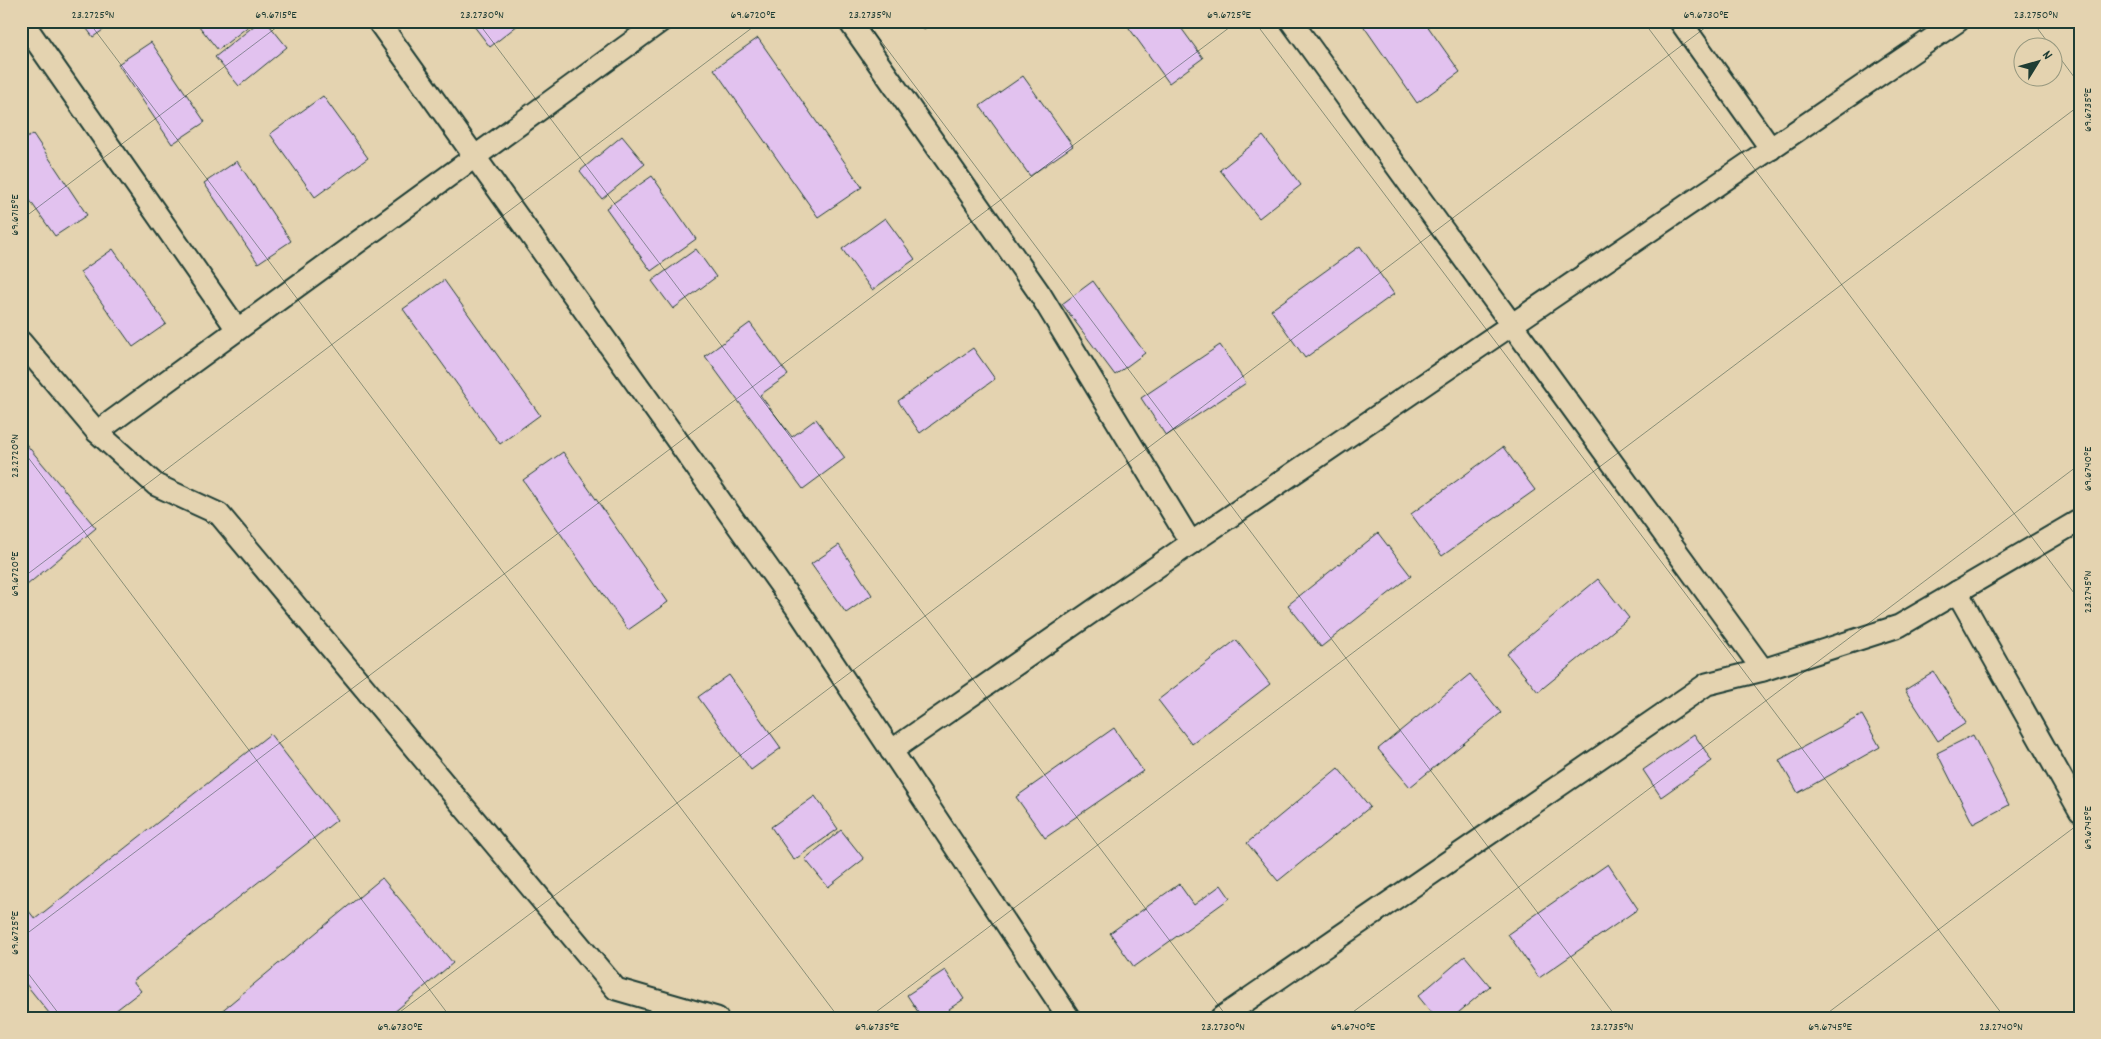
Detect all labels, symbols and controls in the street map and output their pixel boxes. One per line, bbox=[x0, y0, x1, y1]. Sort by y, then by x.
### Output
text: 23.2725°N bbox=[72, 7, 115, 24]
text: 69.6715°E bbox=[255, 7, 297, 24]
text: 23.2730°N bbox=[460, 7, 504, 24]
text: 69.6720°E bbox=[731, 7, 776, 24]
text: 23.2735°N bbox=[848, 7, 892, 24]
text: 69.6725°E bbox=[1207, 7, 1252, 24]
text: 69.6730°E bbox=[1683, 7, 1729, 24]
text: 23.2750°N bbox=[2014, 7, 2058, 24]
north arrow bbox=[2014, 38, 2064, 88]
text: N bbox=[2037, 47, 2057, 64]
text: 69.6735°E bbox=[2080, 87, 2097, 132]
text: 69.6715°E bbox=[7, 194, 24, 236]
text: 23.2720°N bbox=[7, 434, 24, 478]
text: 69.6740°E bbox=[2080, 446, 2097, 491]
text: 69.6720°E bbox=[7, 551, 24, 596]
text: 23.2745°N bbox=[2080, 571, 2097, 613]
text: 69.6745°E bbox=[2080, 806, 2097, 850]
text: 69.6725°E bbox=[7, 910, 24, 955]
text: 69.6730°E bbox=[377, 1019, 423, 1036]
text: 69.6735°E bbox=[855, 1019, 900, 1036]
text: 23.2730°N bbox=[1201, 1019, 1245, 1036]
text: 69.6740°E bbox=[1331, 1019, 1376, 1036]
text: 23.2735°N bbox=[1590, 1019, 1634, 1036]
text: 69.6745°E bbox=[1808, 1019, 1852, 1036]
text: 23.2740°N bbox=[1979, 1019, 2023, 1036]

